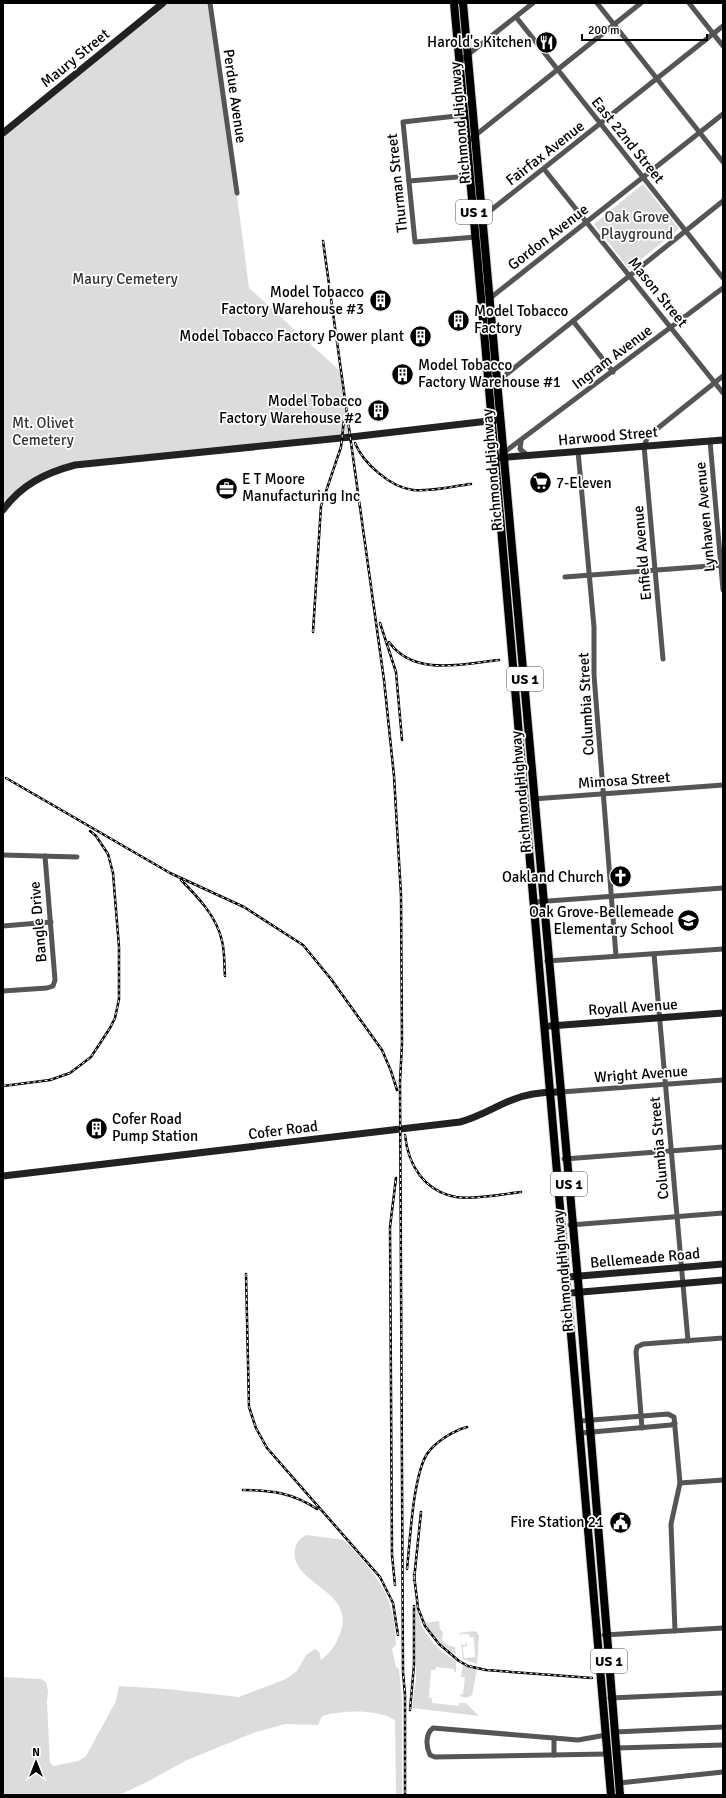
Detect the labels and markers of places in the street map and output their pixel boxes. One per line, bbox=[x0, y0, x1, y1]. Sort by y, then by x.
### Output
restaurant icon: Harold's Kitchen bbox=[534, 29, 560, 55]
place label: Harold's Kitchen bbox=[427, 33, 532, 51]
place label: Model Tobacco Factory Warehouse #3 bbox=[221, 283, 364, 318]
building icon: Model Tobacco Factory Warehouse #3 bbox=[367, 288, 393, 314]
place label: Model Tobacco Factory bbox=[474, 302, 568, 337]
building icon: Model Tobacco Factory bbox=[445, 307, 471, 333]
building icon: Model Tobacco Factory Power plant bbox=[407, 323, 433, 349]
place label: Model Tobacco Factory Power plant bbox=[179, 327, 404, 345]
place label: Model Tobacco Factory Warehouse #1 bbox=[418, 356, 561, 391]
building icon: Model Tobacco Factory Warehouse #1 bbox=[389, 361, 415, 387]
place label: Model Tobacco Factory Warehouse #2 bbox=[219, 392, 362, 427]
building icon: Model Tobacco Factory Warehouse #2 bbox=[365, 397, 391, 423]
place label: E T Moore Manufacturing Inc bbox=[242, 470, 360, 505]
supermarket icon: 7-Eleven bbox=[527, 470, 553, 496]
place label: 7-Eleven bbox=[556, 474, 612, 492]
office icon: E T Moore Manufacturing Inc bbox=[213, 475, 239, 501]
church icon: Oakland Church bbox=[607, 864, 633, 890]
place label: Oakland Church bbox=[502, 868, 604, 886]
place label: Oak Grove-Bellemeade Elementary School bbox=[529, 903, 674, 938]
school or university icon: Oak Grove-Bellemeade Elementary School bbox=[676, 908, 702, 934]
place label: Cofer Road Pump Station bbox=[112, 1110, 198, 1145]
building icon: Cofer Road Pump Station bbox=[83, 1115, 109, 1141]
public building icon: Fire Station 21 bbox=[607, 1509, 633, 1535]
place label: Fire Station 21 bbox=[510, 1513, 604, 1531]

